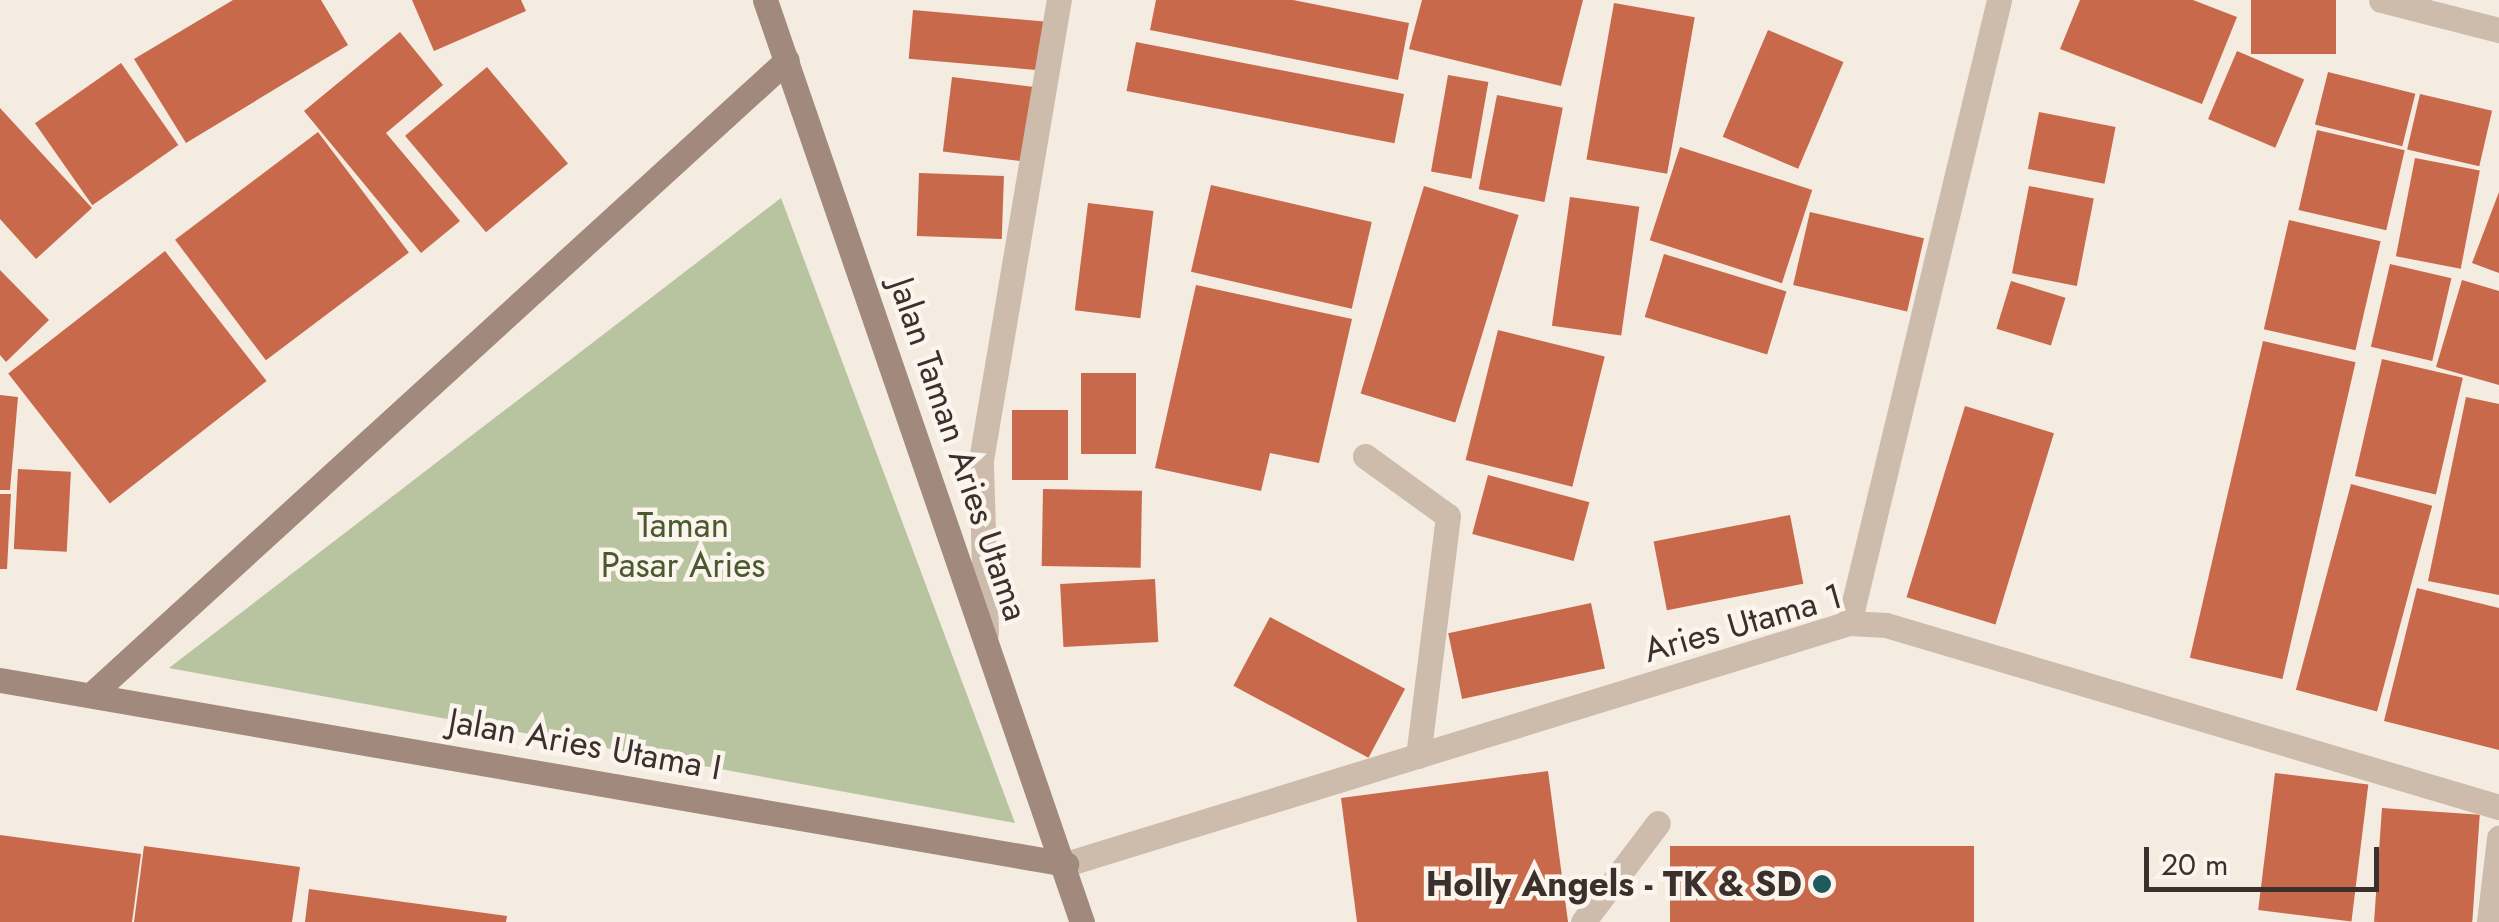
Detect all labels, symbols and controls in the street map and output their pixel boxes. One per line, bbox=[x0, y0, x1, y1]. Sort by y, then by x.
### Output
street label: Jalan Taman Aries Utama bbox=[881, 272, 1037, 626]
park label: Taman Pasar Aries bbox=[601, 504, 765, 586]
street label: Aries Utama 1 bbox=[1639, 575, 1847, 671]
street label: Jalan Aries Utama I bbox=[445, 699, 725, 789]
scale bar bbox=[2149, 827, 2384, 889]
text: 20 m bbox=[2161, 843, 2228, 886]
place label: Holly Angels - TK & SD bbox=[1426, 863, 1802, 905]
marker: Holly Angels - TK & SD bbox=[1811, 873, 1833, 895]

